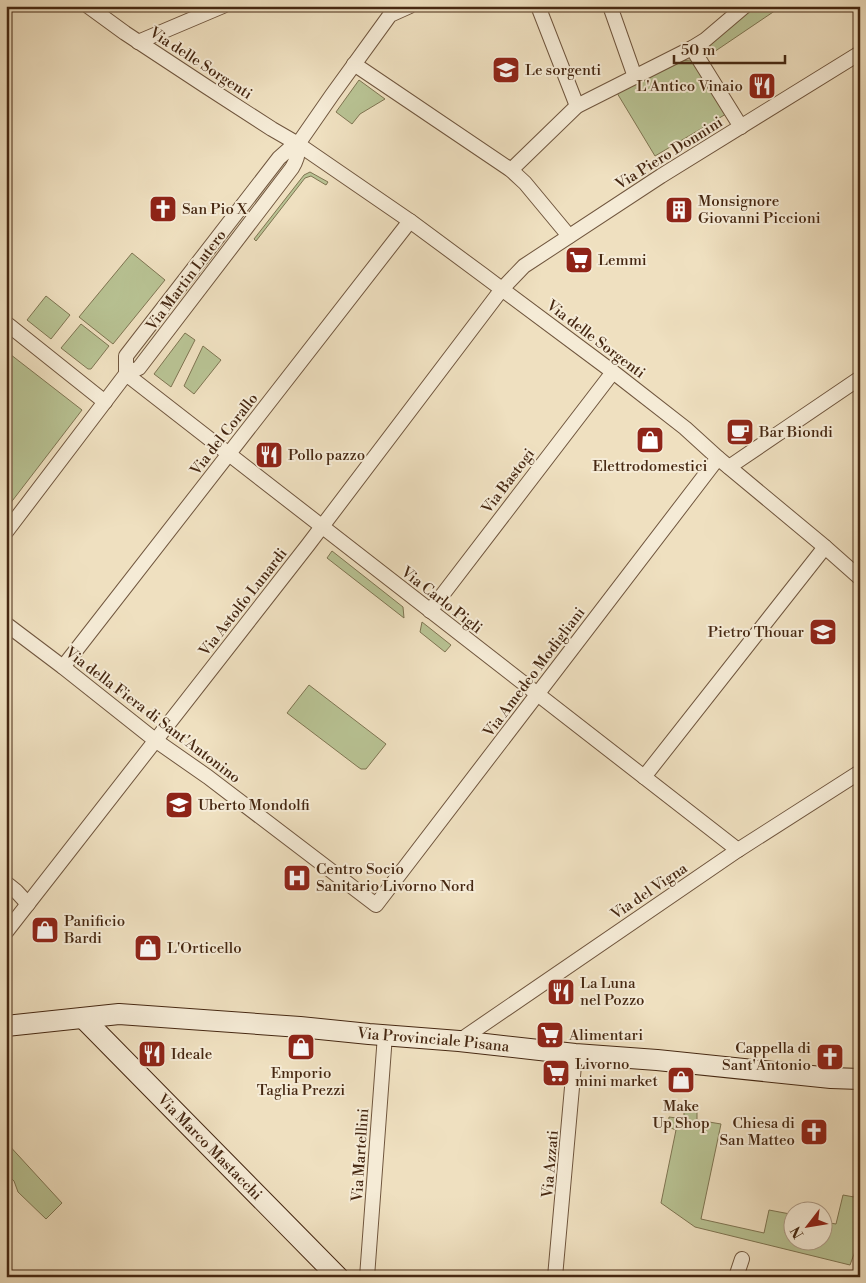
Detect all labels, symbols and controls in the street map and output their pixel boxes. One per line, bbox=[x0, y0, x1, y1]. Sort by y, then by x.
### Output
street label: Via delle Sorgenti bbox=[145, 23, 256, 104]
scale bar bbox=[674, 32, 785, 64]
text: 50 m bbox=[681, 41, 715, 60]
school or university icon: Le sorgenti bbox=[491, 55, 521, 85]
place label: Le sorgenti bbox=[525, 61, 601, 80]
restaurant icon: L'Antico Vinaio bbox=[747, 71, 777, 101]
place label: L'Antico Vinaio bbox=[636, 77, 743, 96]
street label: Via Piero Donnini bbox=[611, 113, 726, 195]
place label: Monsignore Giovanni Piccioni bbox=[698, 192, 821, 228]
church icon: San Pio X bbox=[148, 194, 178, 224]
building icon: Monsignore Giovanni Piccioni bbox=[664, 195, 694, 225]
place label: San Pio X bbox=[182, 200, 248, 219]
street label: Via Martin Lutero bbox=[142, 226, 231, 335]
supermarket icon: Lemmi bbox=[564, 245, 594, 275]
place label: Lemmi bbox=[598, 251, 647, 270]
street label: Via delle Sorgenti bbox=[542, 295, 649, 383]
street label: Via del Corallo bbox=[186, 389, 262, 480]
cafe icon: Bar Biondi bbox=[725, 417, 755, 447]
place label: Bar Biondi bbox=[758, 423, 833, 442]
shop icon: Elettrodomestici bbox=[635, 425, 665, 455]
restaurant icon: Pollo pazzo bbox=[254, 440, 284, 470]
street label: Via Bastogi bbox=[477, 445, 539, 518]
place label: Pollo pazzo bbox=[288, 446, 365, 465]
place label: Elettrodomestici bbox=[593, 457, 707, 476]
street label: Via Astolfo Lunardi bbox=[195, 544, 292, 661]
street label: Via Carlo Pigli bbox=[396, 562, 486, 638]
street label: Via Amedeo Modigliani bbox=[479, 603, 590, 742]
school or university icon: Pietro Thouar bbox=[808, 617, 838, 647]
place label: Pietro Thouar bbox=[708, 623, 805, 642]
street label: Via della Fiera di Sant'Antonino bbox=[60, 643, 244, 788]
school or university icon: Uberto Mondolfi bbox=[164, 790, 194, 820]
place label: Uberto Mondolfi bbox=[198, 796, 310, 815]
street label: Via del Vigna bbox=[607, 859, 692, 925]
place label: Centro Socio Sanitario Livorno Nord bbox=[316, 860, 475, 896]
hospital icon: Centro Socio Sanitario Livorno Nord bbox=[282, 863, 312, 893]
place label: Panificio Bardi bbox=[63, 912, 125, 948]
shop icon: Panificio Bardi bbox=[30, 915, 60, 945]
shop icon: L'Orticello bbox=[133, 933, 163, 963]
place label: L'Orticello bbox=[167, 939, 242, 958]
place label: La Luna nel Pozzo bbox=[580, 974, 645, 1010]
restaurant icon: La Luna nel Pozzo bbox=[546, 977, 576, 1007]
supermarket icon: Alimentari bbox=[535, 1020, 565, 1050]
street label: Via Provinciale Pisana bbox=[355, 1024, 511, 1057]
place label: Alimentari bbox=[568, 1026, 643, 1045]
shop icon: Emporio Taglia Prezzi bbox=[286, 1032, 316, 1062]
restaurant icon: Ideale bbox=[137, 1039, 167, 1069]
place label: Cappella di Sant'Antonio bbox=[722, 1039, 811, 1075]
church icon: Cappella di Sant'Antonio bbox=[815, 1042, 845, 1072]
place label: Ideale bbox=[171, 1045, 212, 1064]
place label: Livorno mini market bbox=[575, 1055, 658, 1091]
supermarket icon: Livorno mini market bbox=[541, 1058, 571, 1088]
place label: Emporio Taglia Prezzi bbox=[257, 1064, 345, 1100]
shop icon: Make Up Shop bbox=[666, 1065, 696, 1095]
street label: Via Marco Mastacchi bbox=[153, 1090, 266, 1204]
place label: Make Up Shop bbox=[652, 1097, 710, 1133]
street label: Via Martellini bbox=[348, 1108, 373, 1203]
place label: Chiesa di San Matteo bbox=[719, 1114, 795, 1150]
church icon: Chiesa di San Matteo bbox=[799, 1117, 829, 1147]
street label: Via Azzati bbox=[538, 1129, 563, 1200]
north arrow bbox=[784, 1200, 834, 1250]
text: N bbox=[787, 1223, 808, 1242]

